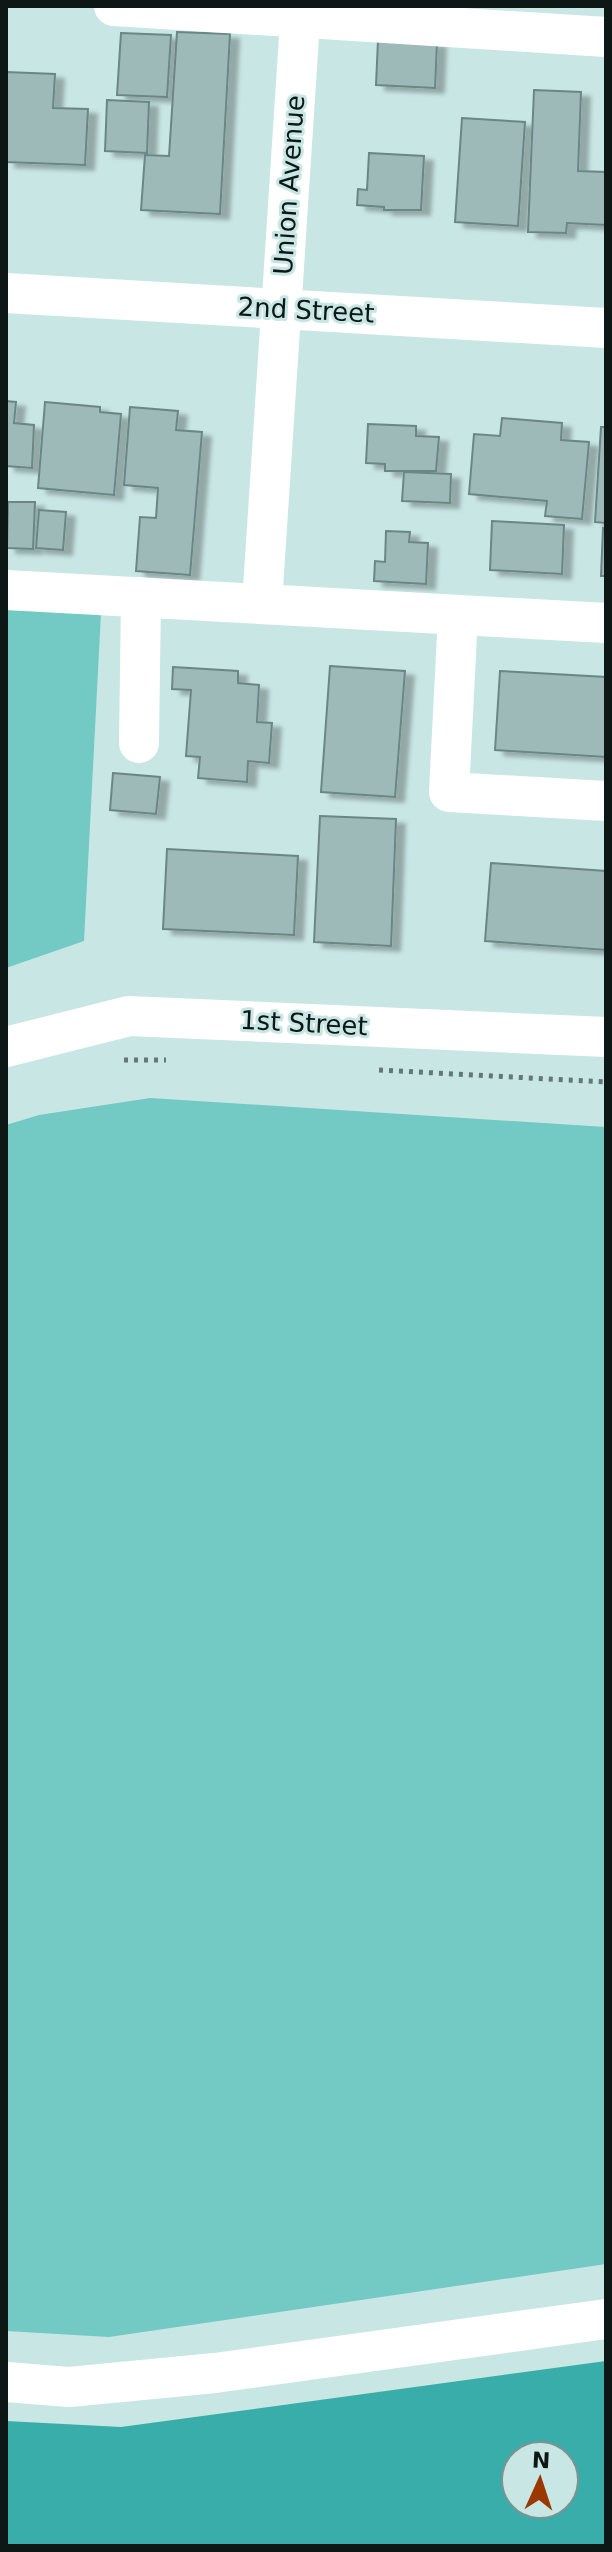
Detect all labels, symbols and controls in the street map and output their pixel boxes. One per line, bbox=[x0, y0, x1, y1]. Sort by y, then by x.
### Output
street label: Union Avenue bbox=[268, 94, 310, 276]
street label: 2nd Street bbox=[237, 291, 375, 329]
street label: 1st Street bbox=[240, 1005, 368, 1041]
north arrow bbox=[500, 2440, 580, 2520]
text: N bbox=[531, 2448, 551, 2473]

